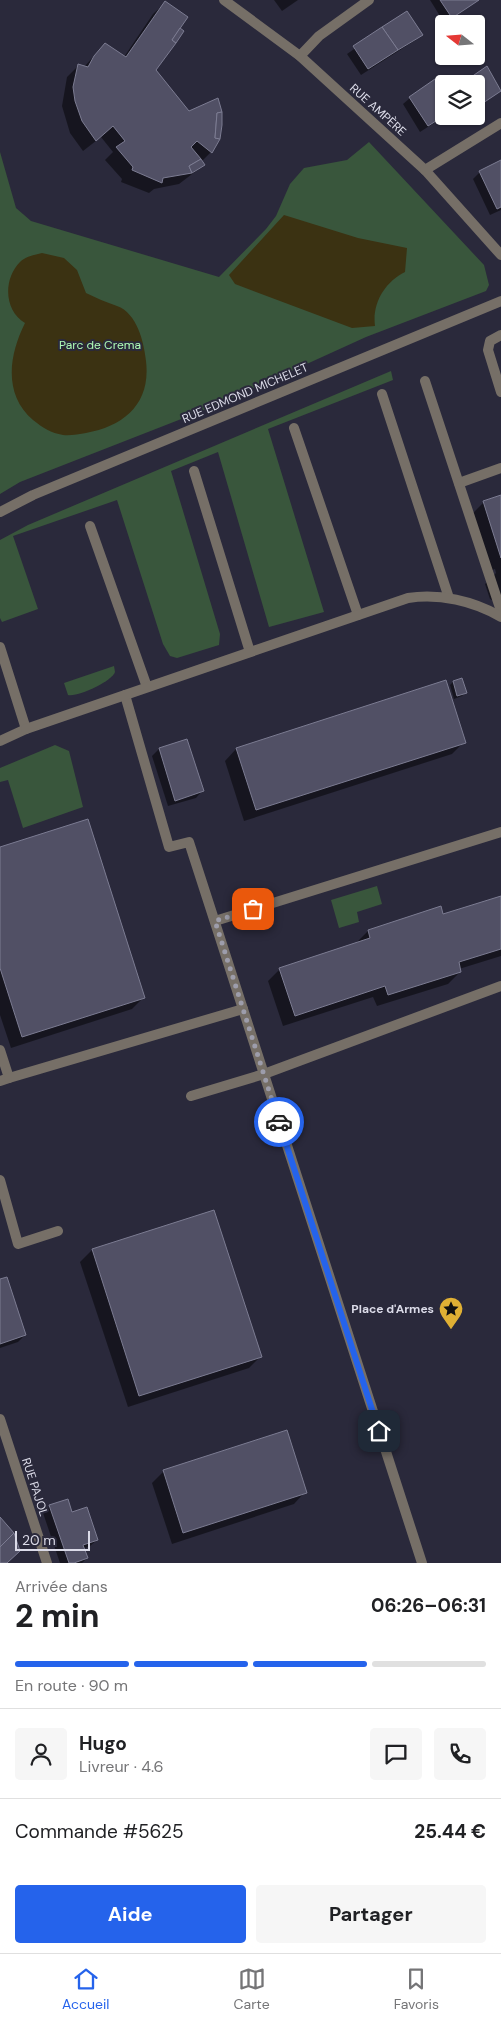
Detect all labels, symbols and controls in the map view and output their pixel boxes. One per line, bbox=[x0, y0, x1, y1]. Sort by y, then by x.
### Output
north arrow bbox=[435, 15, 485, 65]
map controls bbox=[435, 15, 485, 125]
button: layers bbox=[435, 75, 485, 125]
street label: RUE AMPÈRE bbox=[346, 80, 410, 140]
park label: Parc de Crema bbox=[59, 337, 141, 353]
street label: RUE EDMOND MICHELET bbox=[180, 359, 311, 427]
pin bbox=[232, 888, 274, 930]
icon: bag bbox=[239, 895, 267, 923]
courier bbox=[254, 1097, 304, 1147]
icon: car bbox=[265, 1108, 293, 1136]
place icon: Place d'Armes bbox=[438, 1296, 464, 1330]
place label: Place d'Armes bbox=[351, 1301, 434, 1317]
pin bbox=[358, 1410, 400, 1452]
icon: home bbox=[365, 1417, 393, 1445]
street label: RUE PAJOL bbox=[18, 1456, 52, 1518]
scale bar bbox=[15, 1528, 90, 1551]
text: 20 m bbox=[22, 1531, 56, 1549]
text: Arrivée dans bbox=[15, 1576, 108, 1597]
text: 06:26–06:31 bbox=[371, 1593, 486, 1618]
text: 2 min bbox=[15, 1595, 100, 1637]
text: En route · 90 m bbox=[15, 1675, 128, 1696]
button: person bbox=[15, 1728, 67, 1780]
button: chat bbox=[370, 1728, 422, 1780]
button: phone bbox=[434, 1728, 486, 1780]
text: Hugo bbox=[79, 1731, 127, 1756]
text: Livreur · 4.6 bbox=[79, 1756, 164, 1777]
text: Commande #5625 bbox=[15, 1819, 184, 1844]
text: 25.44 € bbox=[414, 1819, 486, 1844]
button: Aide bbox=[15, 1885, 246, 1943]
button: Partager bbox=[256, 1885, 486, 1943]
tab: Accueil bbox=[62, 1965, 109, 2013]
tab: Carte bbox=[234, 1965, 270, 2013]
tab: Favoris bbox=[394, 1965, 439, 2013]

